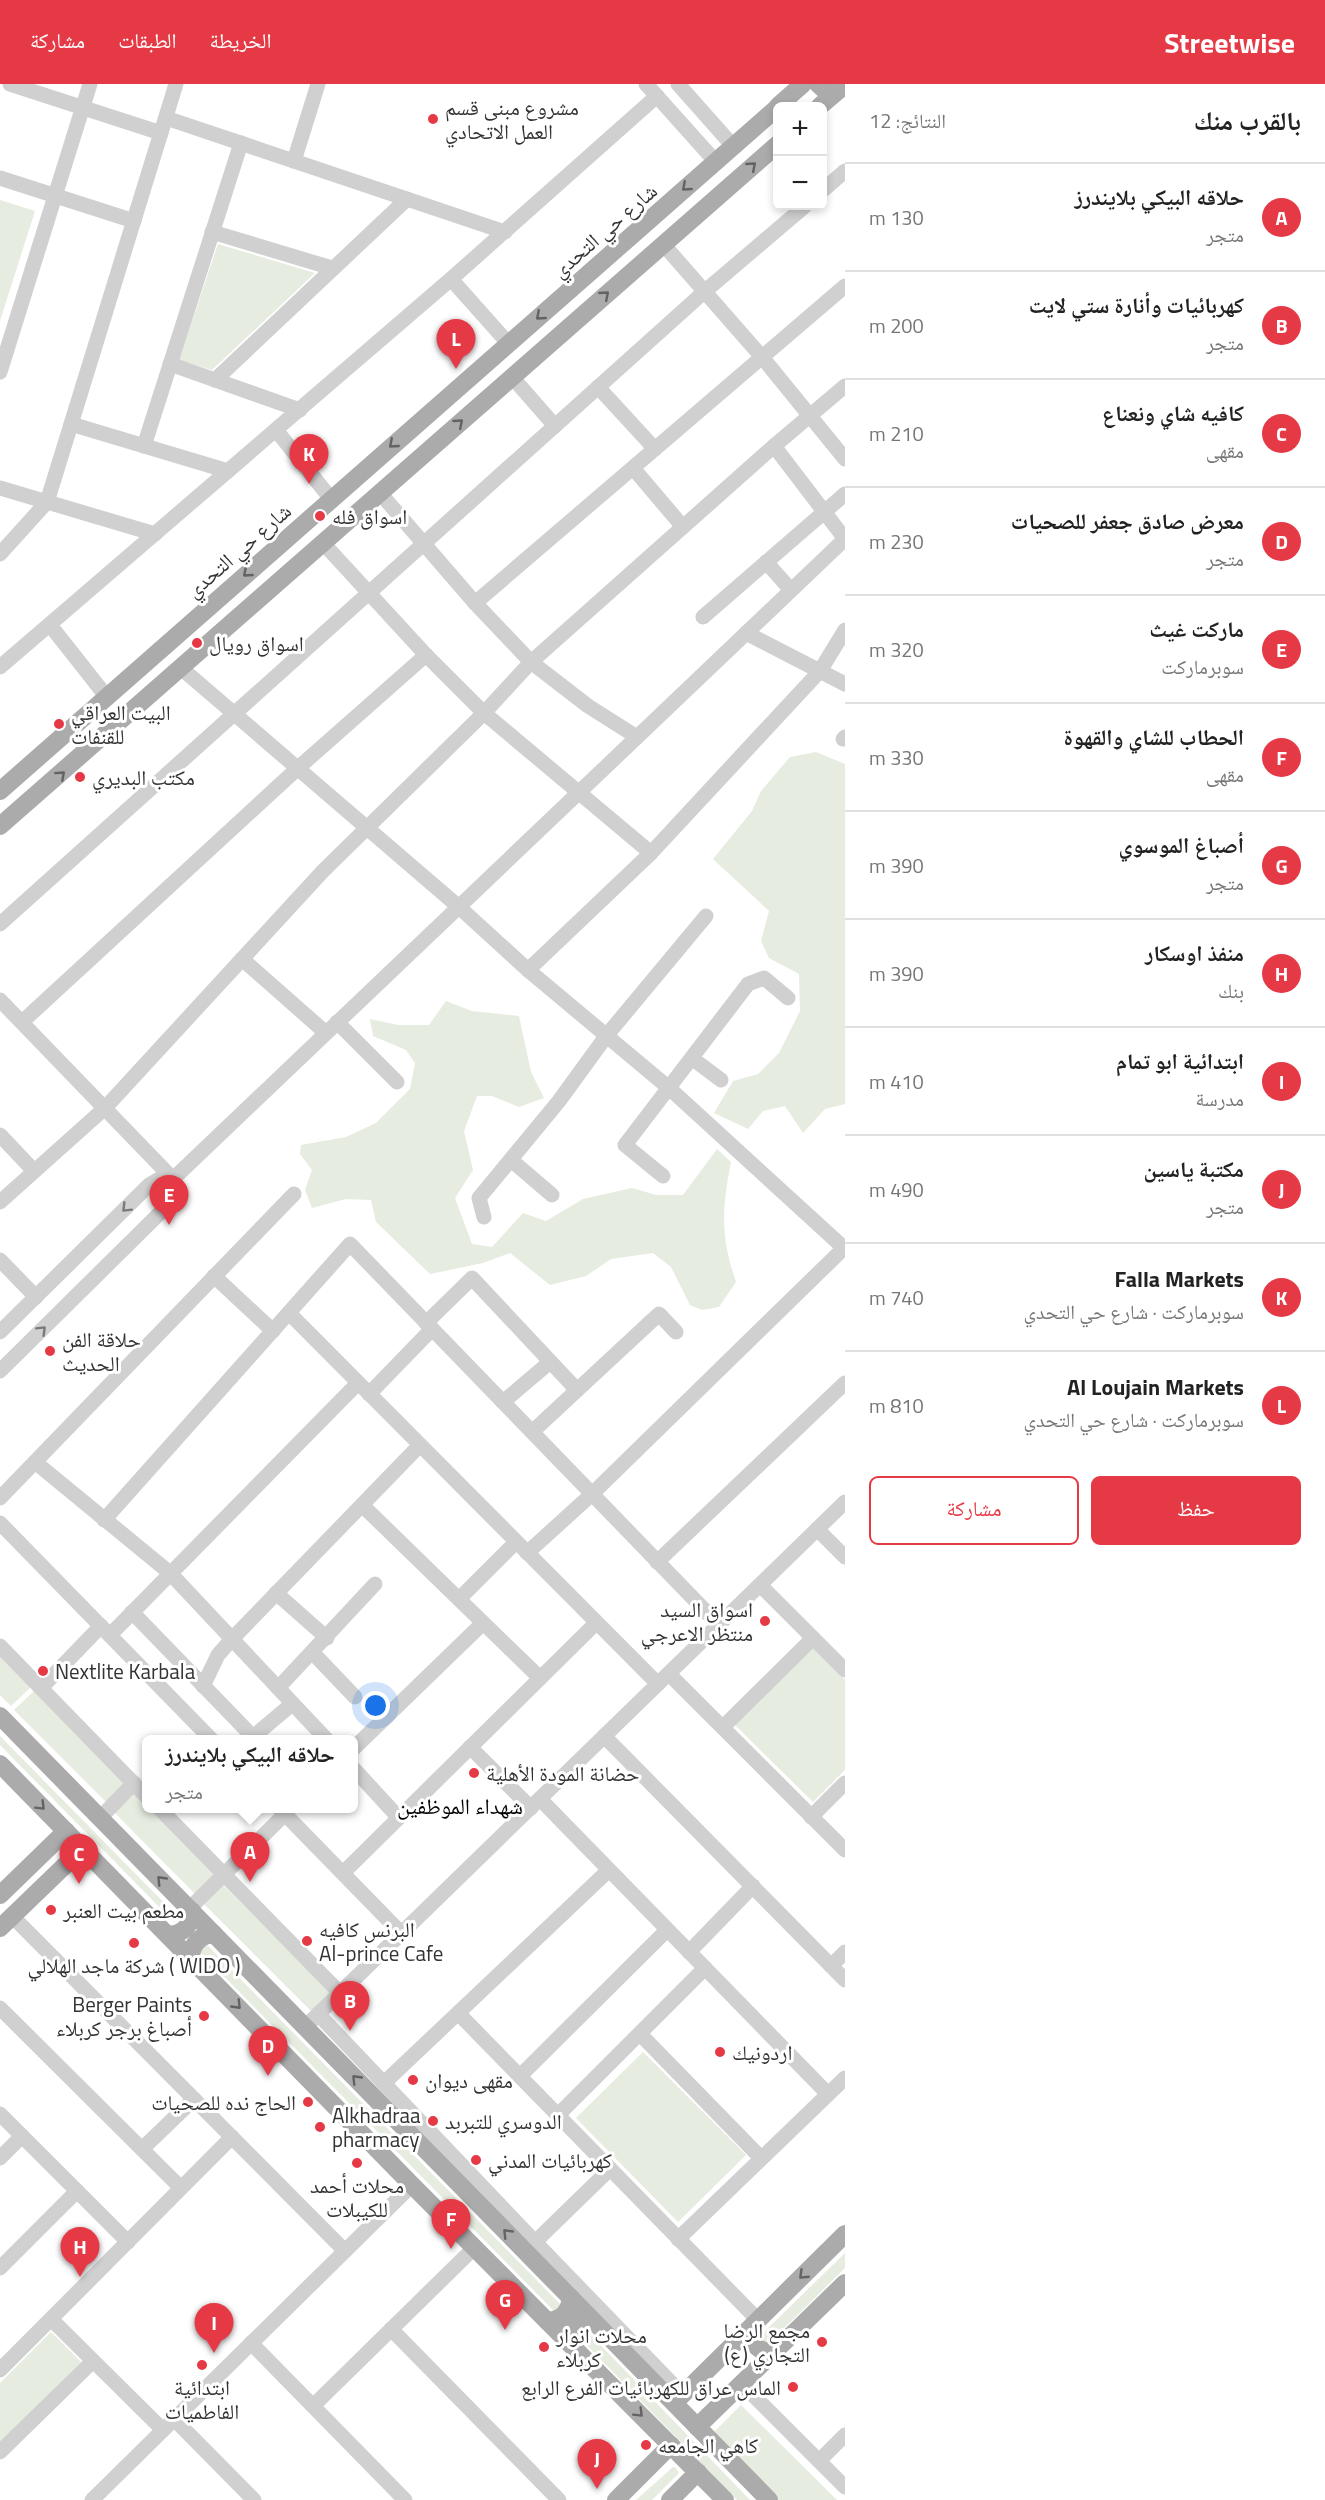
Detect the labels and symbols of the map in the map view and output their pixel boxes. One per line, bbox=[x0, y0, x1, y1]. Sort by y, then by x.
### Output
place label: مشروع مبنى قسم العمل الاتحادي bbox=[445, 91, 579, 148]
marker: مشروع مبنى قسم العمل الاتحادي bbox=[426, 112, 440, 126]
one-way arrow bbox=[745, 162, 756, 173]
street label: شارع حي التحدي bbox=[544, 175, 665, 286]
one-way arrow bbox=[682, 180, 693, 191]
one-way arrow bbox=[599, 291, 609, 302]
one-way arrow bbox=[536, 309, 547, 320]
pin: L bbox=[436, 320, 476, 369]
one-way arrow bbox=[452, 420, 463, 431]
pin: K bbox=[290, 434, 328, 484]
one-way arrow bbox=[389, 437, 400, 448]
street label: شارع حي التحدي bbox=[178, 495, 299, 606]
place label: اسواق فله bbox=[332, 500, 407, 532]
marker: اسواق فله bbox=[313, 509, 327, 523]
one-way arrow bbox=[243, 566, 254, 577]
place label: اسواق رويال bbox=[209, 627, 304, 659]
marker: اسواق رويال bbox=[190, 636, 204, 650]
place label: البيت العراقي للقنفات bbox=[71, 696, 171, 752]
marker: البيت العراقي للقنفات bbox=[52, 717, 66, 731]
place label: مكتب البديري bbox=[92, 761, 195, 794]
marker: مكتب البديري bbox=[73, 770, 87, 784]
one-way arrow bbox=[54, 771, 64, 782]
pin: E bbox=[150, 1176, 188, 1225]
one-way arrow bbox=[123, 1200, 134, 1211]
place label: حلاقة الفن الحديث bbox=[62, 1323, 141, 1379]
one-way arrow bbox=[34, 1326, 45, 1337]
marker: حلاقة الفن الحديث bbox=[43, 1344, 57, 1358]
place label: اسواق السيد منتظر الاعرجي bbox=[641, 1593, 753, 1650]
marker: اسواق السيد منتظر الاعرجي bbox=[758, 1614, 772, 1628]
place label: Nextlite Karbala bbox=[55, 1655, 196, 1687]
marker: Nextlite Karbala bbox=[36, 1664, 50, 1678]
your location bbox=[361, 1691, 390, 1720]
place label: حضانة المودة الأهلية bbox=[486, 1757, 639, 1789]
marker: حضانة المودة الأهلية bbox=[467, 1766, 481, 1780]
district label: شهداء الموظفين bbox=[397, 1789, 523, 1823]
one-way arrow bbox=[34, 1798, 45, 1809]
pin: A bbox=[230, 1832, 270, 1882]
pin: C bbox=[60, 1834, 98, 1884]
one-way arrow bbox=[157, 1876, 168, 1887]
place label: مطعم بيت العنبر bbox=[62, 1894, 184, 1926]
marker: مطعم بيت العنبر bbox=[44, 1903, 58, 1917]
place label: البرنس كافيه Al-prince Cafe bbox=[319, 1913, 443, 1969]
marker: البرنس كافيه Al-prince Cafe bbox=[300, 1934, 314, 1948]
marker: شركة ماجد الهلالي ( WIDO ) bbox=[127, 1936, 141, 1950]
place label: شركة ماجد الهلالي ( WIDO ) bbox=[27, 1949, 241, 1982]
pin: B bbox=[330, 1982, 370, 2031]
place label: Berger Paints أصباغ برجر كربلاء bbox=[56, 1988, 192, 2044]
one-way arrow bbox=[229, 1997, 240, 2008]
marker: Berger Paints أصباغ برجر كربلاء bbox=[197, 2009, 211, 2023]
pin: D bbox=[248, 2026, 288, 2076]
place label: اردونيك bbox=[732, 2036, 792, 2068]
marker: اردونيك bbox=[713, 2045, 727, 2059]
place label: مقهى ديوان bbox=[425, 2064, 513, 2096]
marker: مقهى ديوان bbox=[406, 2073, 420, 2087]
one-way arrow bbox=[352, 2076, 363, 2086]
place label: الحاج نده للصحيات bbox=[151, 2086, 296, 2118]
marker: الحاج نده للصحيات bbox=[301, 2095, 315, 2109]
place label: Alkhadraa pharmacy bbox=[332, 2099, 421, 2155]
place label: الدوسري للتبربد bbox=[445, 2105, 562, 2138]
marker: الدوسري للتبربد bbox=[426, 2114, 440, 2128]
marker: Alkhadraa pharmacy bbox=[313, 2120, 327, 2134]
place label: كهربائيات المدني bbox=[488, 2144, 612, 2177]
marker: كهربائيات المدني bbox=[469, 2153, 483, 2167]
marker: محلات أحمد للكيبلات bbox=[350, 2156, 364, 2170]
place label: محلات أحمد للكيبلات bbox=[310, 2169, 404, 2225]
pin: F bbox=[432, 2200, 470, 2249]
pin: H bbox=[60, 2228, 100, 2277]
one-way arrow bbox=[504, 2230, 515, 2241]
one-way arrow bbox=[800, 2268, 811, 2279]
pin: G bbox=[486, 2280, 524, 2330]
pin: I bbox=[194, 2304, 234, 2353]
place label: مجمع الرضا (ع) التجاري bbox=[723, 2314, 810, 2371]
place label: محلات انوار كربلاء bbox=[555, 2319, 647, 2375]
marker: مجمع الرضا (ع) التجاري bbox=[815, 2335, 829, 2349]
marker: محلات انوار كربلاء bbox=[537, 2340, 551, 2354]
marker: ابتدائية الفاطميات bbox=[195, 2358, 209, 2372]
place label: ابتدائية الفاطميات bbox=[165, 2371, 239, 2427]
place label: الماس عراق للكهربائيات الفرع الرابع bbox=[521, 2371, 781, 2403]
marker: الماس عراق للكهربائيات الفرع الرابع bbox=[786, 2380, 800, 2394]
one-way arrow bbox=[632, 2406, 642, 2417]
place label: كاهي الجامعه bbox=[658, 2429, 759, 2462]
marker: كاهي الجامعه bbox=[639, 2438, 653, 2452]
pin: J bbox=[578, 2440, 616, 2489]

